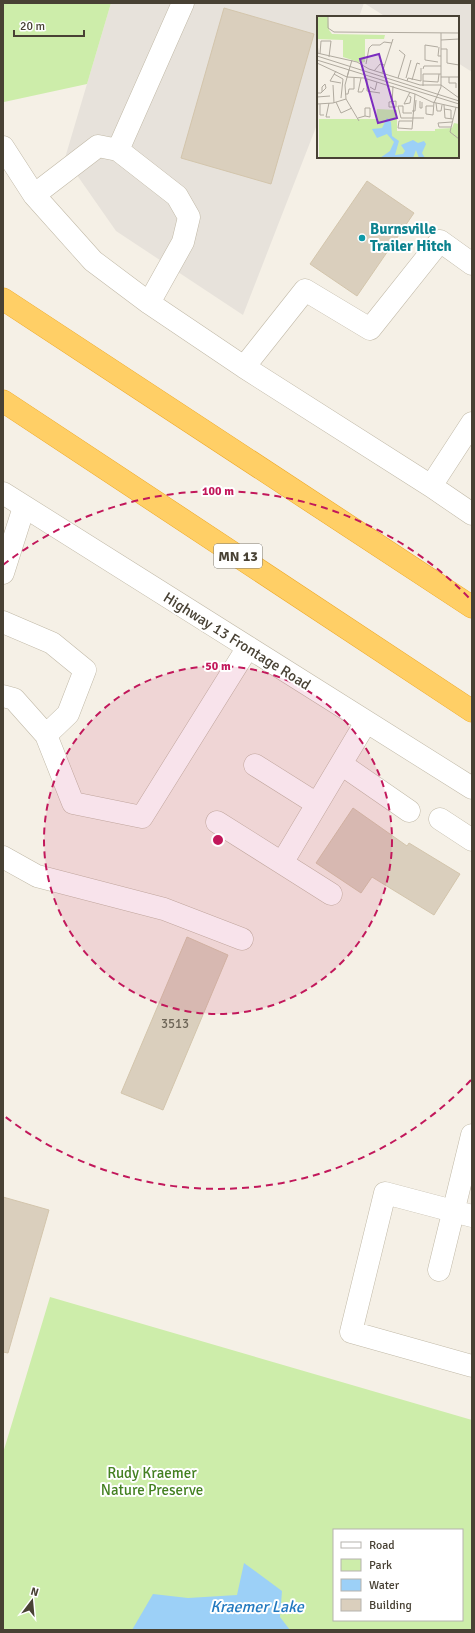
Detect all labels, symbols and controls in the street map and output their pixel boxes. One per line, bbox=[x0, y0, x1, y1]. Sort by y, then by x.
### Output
scale bar bbox=[14, 12, 84, 38]
inset map bbox=[317, 16, 459, 158]
text: 20 m bbox=[20, 19, 45, 34]
place label: Burnsville Trailer Hitch bbox=[370, 220, 452, 255]
marker: Burnsville Trailer Hitch bbox=[357, 233, 367, 243]
text: 100 m bbox=[202, 484, 234, 499]
road number: MN 13 bbox=[214, 544, 262, 568]
street label: Highway 13 Frontage Road bbox=[160, 588, 314, 694]
text: 50 m bbox=[205, 659, 231, 674]
centre of rings bbox=[211, 833, 225, 847]
house number: 3513 bbox=[161, 1016, 189, 1032]
park label: Rudy Kraemer Nature Preserve bbox=[101, 1464, 203, 1499]
legend bbox=[333, 1529, 463, 1621]
text: Road bbox=[369, 1538, 395, 1553]
text: Park bbox=[369, 1558, 392, 1573]
text: Water bbox=[369, 1578, 400, 1593]
north arrow bbox=[12, 1581, 52, 1621]
text: N bbox=[29, 1585, 40, 1599]
water label: Kraemer Lake bbox=[210, 1597, 305, 1617]
text: Building bbox=[369, 1598, 412, 1613]

